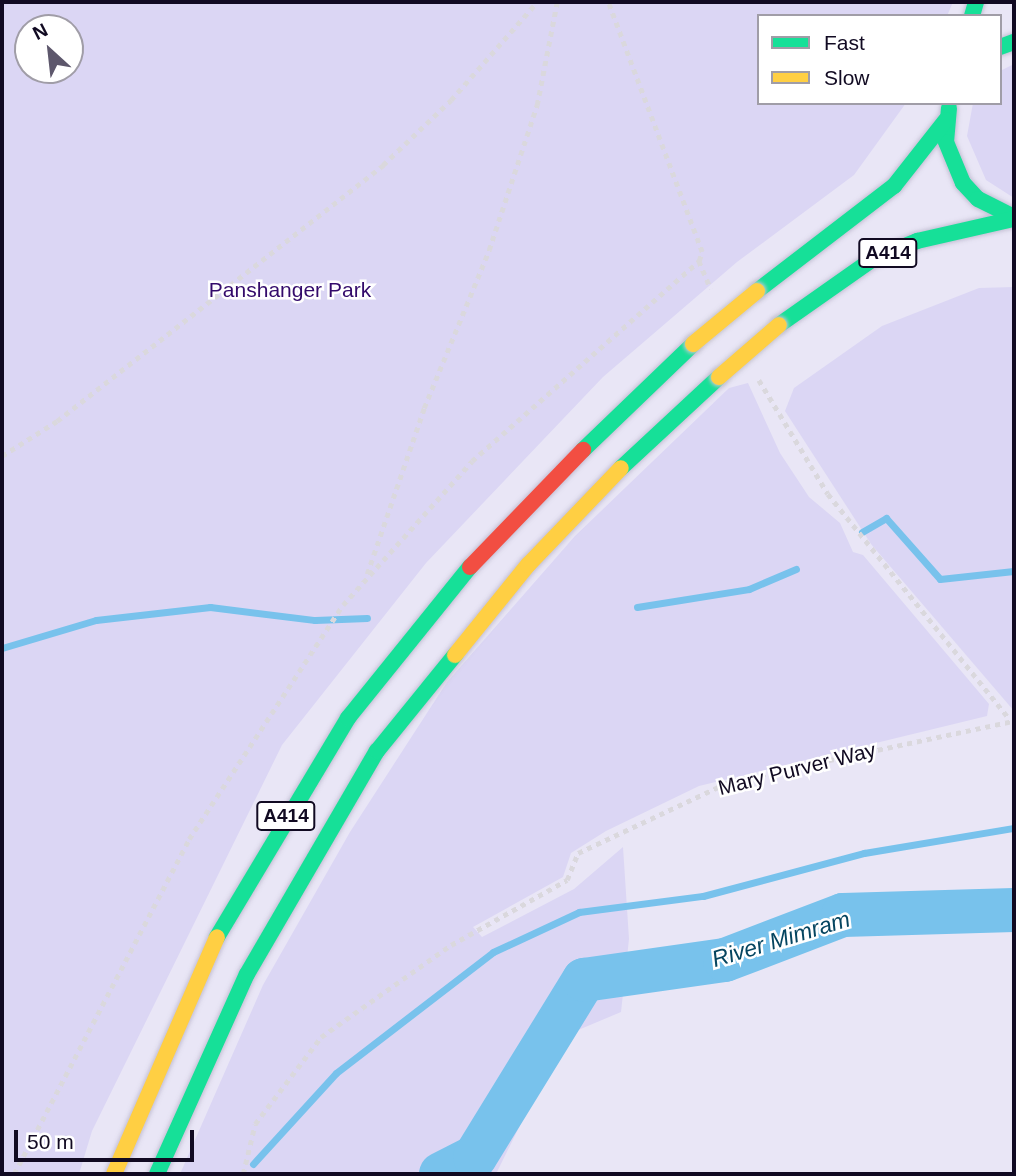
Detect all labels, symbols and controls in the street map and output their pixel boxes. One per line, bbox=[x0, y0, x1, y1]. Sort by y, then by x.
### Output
north arrow bbox=[14, 14, 84, 84]
legend bbox=[757, 14, 1002, 105]
text: N bbox=[29, 19, 51, 44]
text: Fast bbox=[824, 31, 865, 54]
text: Slow bbox=[824, 66, 870, 89]
road number: A414 bbox=[858, 238, 918, 268]
park label: Panshanger Park bbox=[209, 277, 371, 303]
street label: Mary Purver Way bbox=[716, 737, 878, 801]
road number: A414 bbox=[256, 800, 316, 832]
water label: River Mimram bbox=[709, 905, 853, 973]
scale bar bbox=[18, 1116, 198, 1160]
text: 50 m bbox=[27, 1130, 74, 1153]

